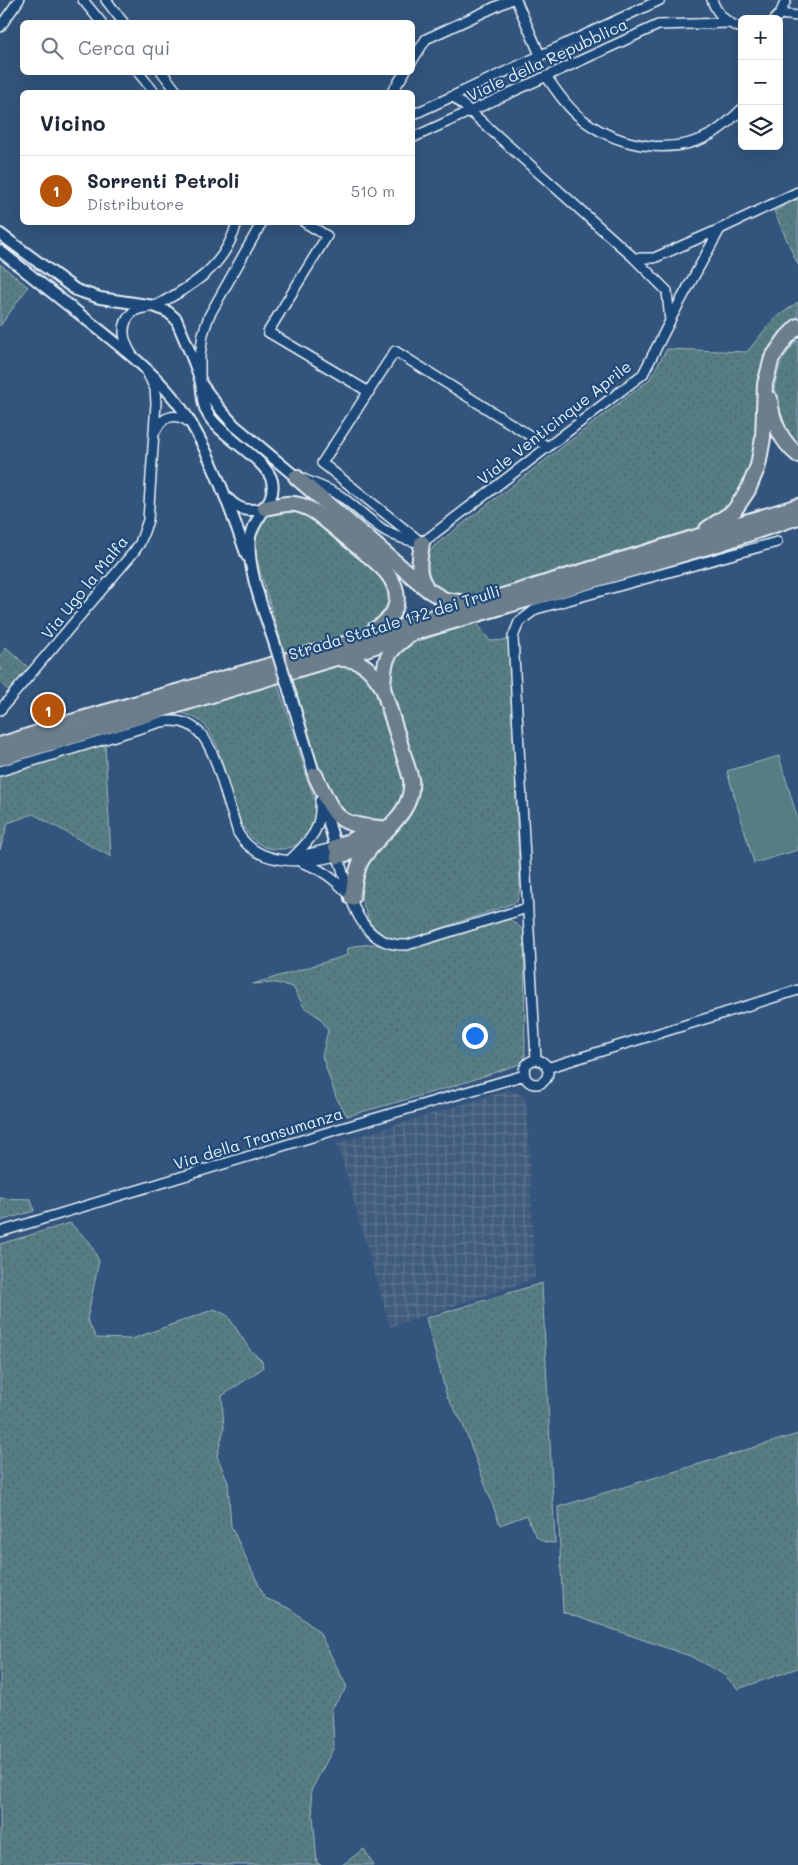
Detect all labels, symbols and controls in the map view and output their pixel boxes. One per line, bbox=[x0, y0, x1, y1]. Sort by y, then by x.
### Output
street label: Viale della Repubblica bbox=[463, 13, 631, 105]
map controls bbox=[738, 15, 783, 150]
button: + bbox=[738, 15, 783, 60]
search box bbox=[20, 20, 415, 75]
icon: search bbox=[38, 34, 66, 62]
text: Cerca qui bbox=[78, 35, 170, 60]
button: − bbox=[738, 60, 783, 105]
button: layers bbox=[738, 105, 783, 150]
text: Vicino bbox=[40, 109, 105, 136]
text: Sorrenti Petroli bbox=[87, 168, 240, 193]
text: 1 bbox=[52, 180, 60, 201]
text: 510 m bbox=[351, 180, 395, 201]
text: Distributore bbox=[87, 193, 184, 214]
street label: Viale Venticinque Aprile bbox=[473, 355, 635, 489]
street label: Via Ugo la Malfa bbox=[36, 531, 132, 643]
street label: Strada Statale 172 dei Trulli bbox=[286, 580, 502, 664]
pin: 1 bbox=[32, 691, 64, 729]
your location bbox=[462, 1023, 488, 1049]
street label: Via della Transumanza bbox=[171, 1102, 345, 1174]

